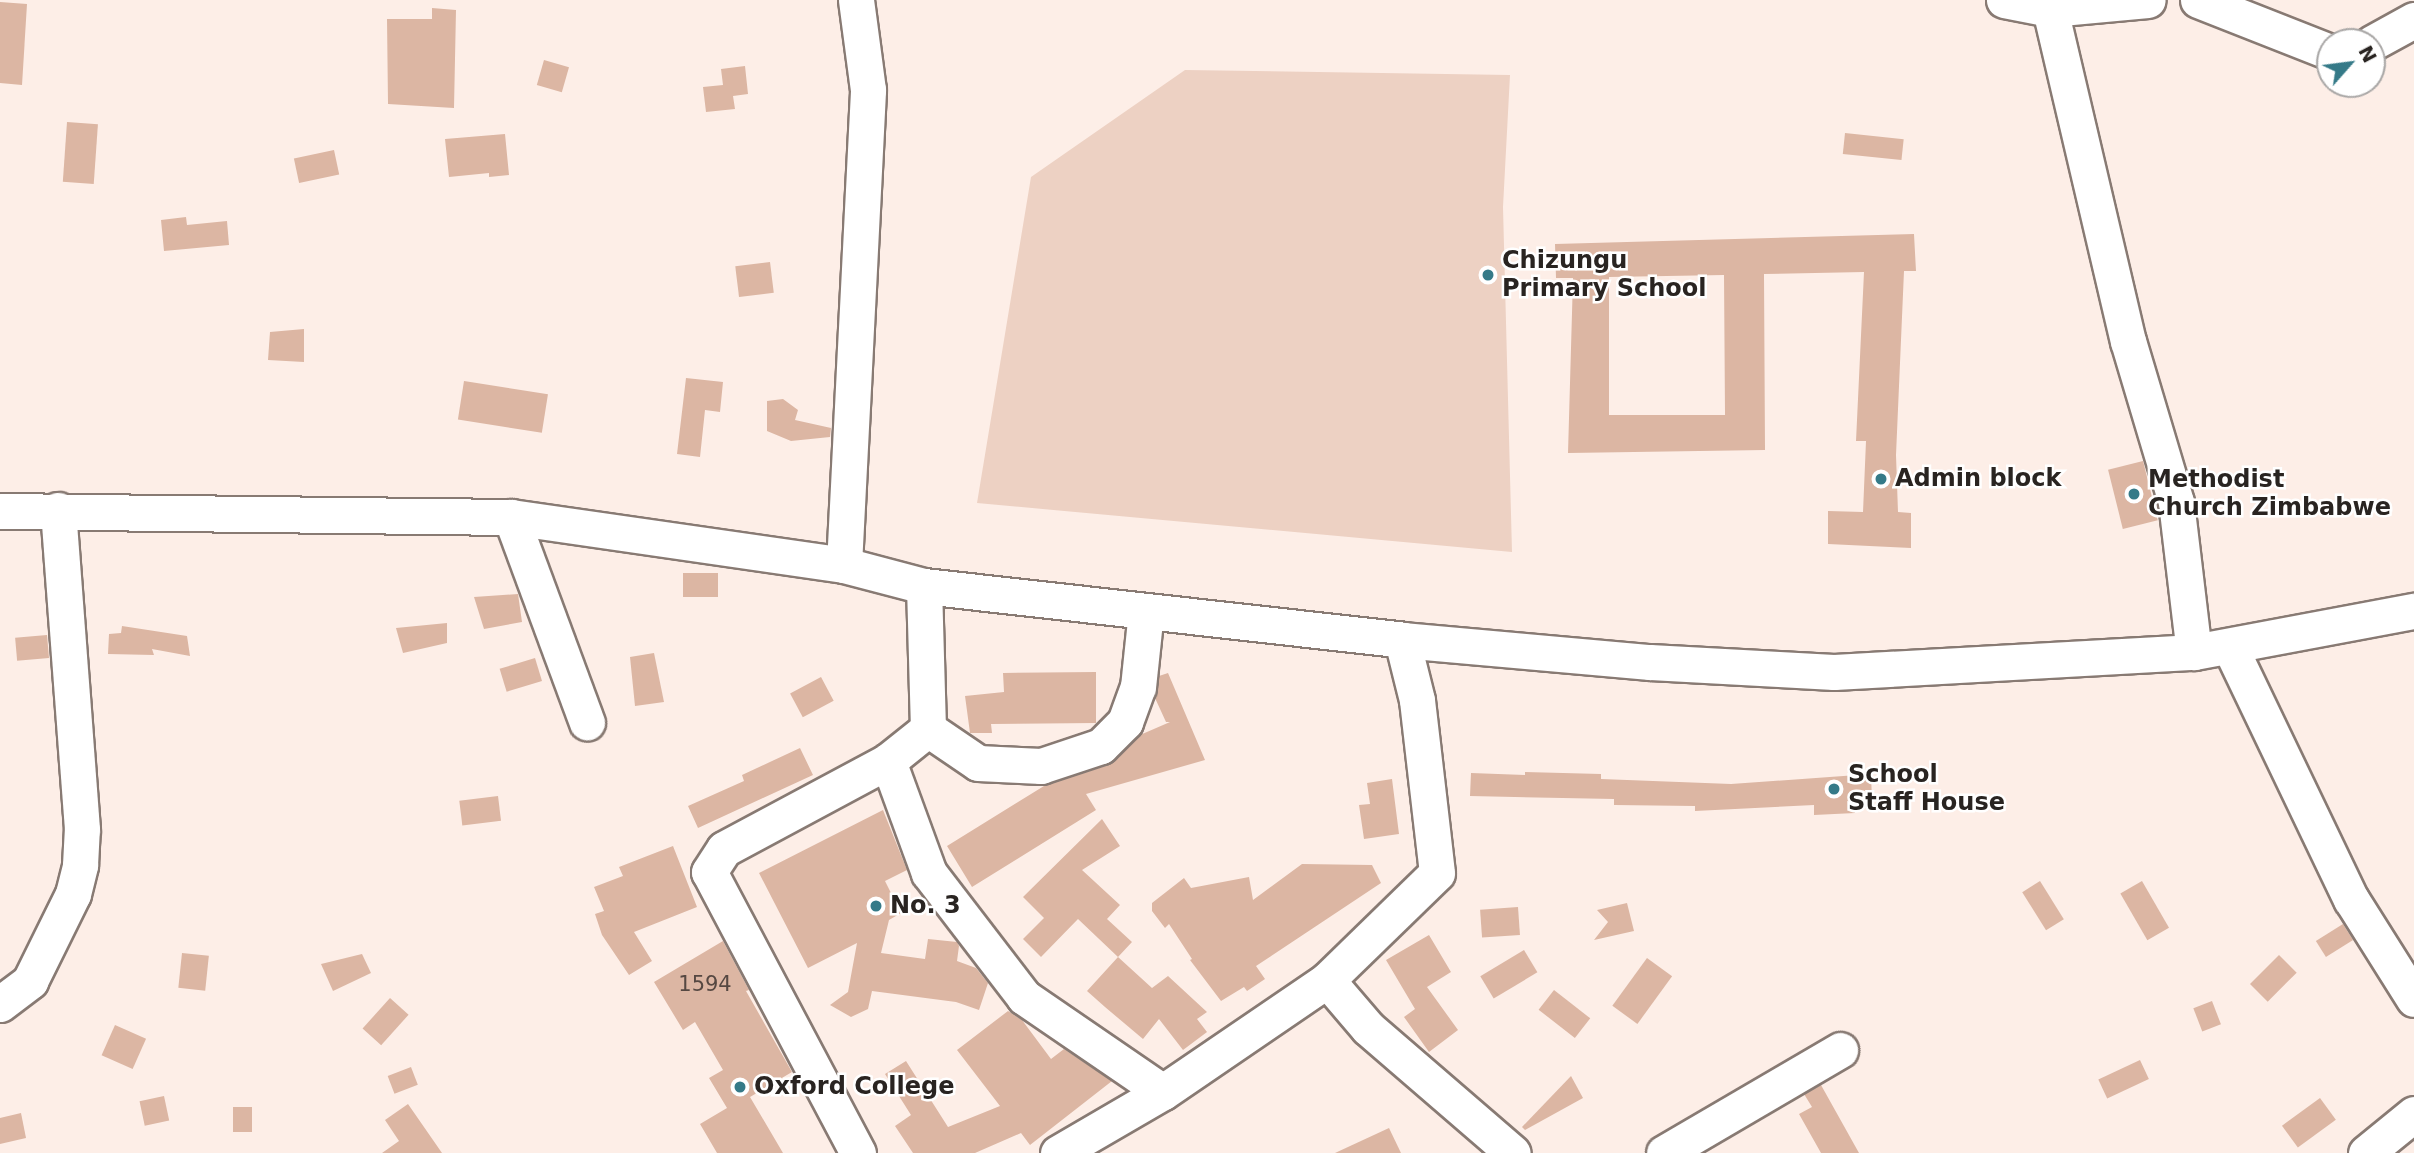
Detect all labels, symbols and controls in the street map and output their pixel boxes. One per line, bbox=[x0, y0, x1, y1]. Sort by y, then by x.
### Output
north arrow bbox=[2316, 28, 2386, 98]
text: N bbox=[2354, 42, 2381, 66]
place label: Chizungu Primary School bbox=[1502, 247, 1706, 303]
marker: Chizungu Primary School bbox=[1480, 267, 1496, 283]
place label: Admin block bbox=[1895, 465, 2062, 493]
place label: Methodist Church Zimbabwe bbox=[2148, 466, 2391, 522]
marker: Admin block bbox=[1873, 471, 1889, 487]
marker: Methodist Church Zimbabwe bbox=[2126, 486, 2142, 502]
place label: School Staff House bbox=[1848, 761, 2005, 817]
marker: School Staff House bbox=[1826, 781, 1842, 797]
place label: No. 3 bbox=[890, 892, 961, 920]
marker: No. 3 bbox=[868, 898, 884, 914]
house number: 1594 bbox=[678, 971, 732, 997]
place label: Oxford College bbox=[754, 1073, 954, 1101]
marker: Oxford College bbox=[732, 1079, 748, 1095]

